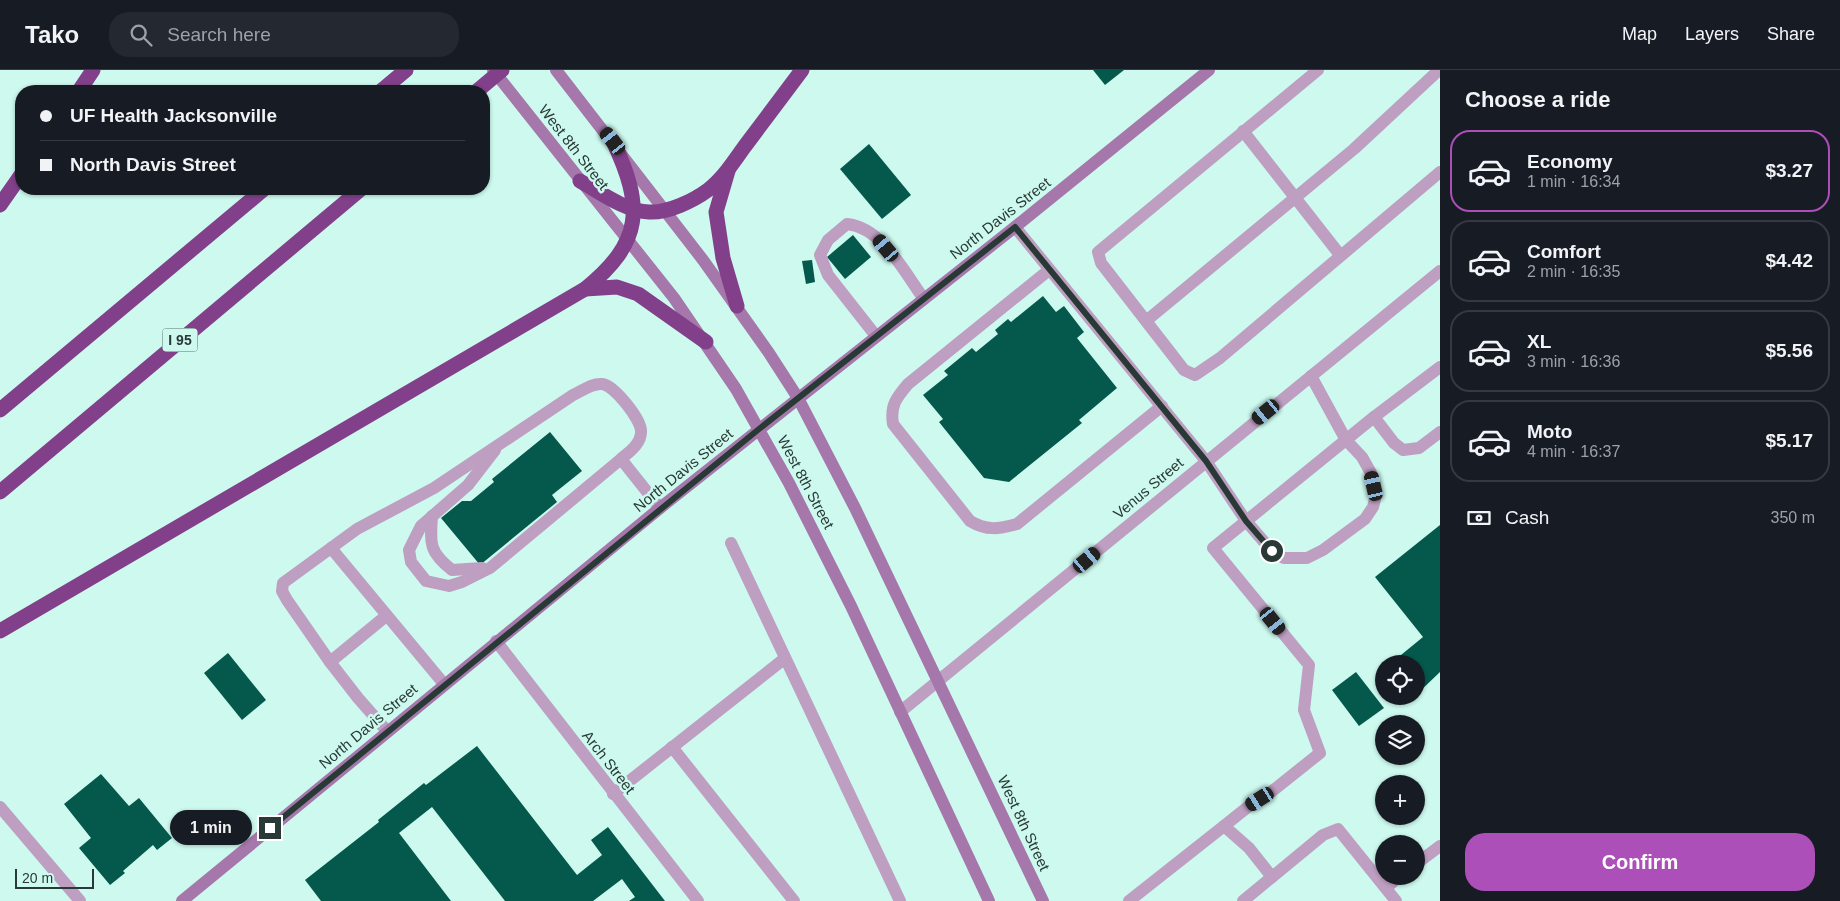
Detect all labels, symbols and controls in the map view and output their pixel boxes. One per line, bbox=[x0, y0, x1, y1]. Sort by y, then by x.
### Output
search box bbox=[109, 12, 459, 57]
text: Tako bbox=[25, 21, 79, 48]
icon: search bbox=[127, 21, 155, 49]
text: Search here bbox=[167, 24, 271, 45]
text: Map bbox=[1622, 24, 1657, 44]
text: Layers bbox=[1685, 24, 1739, 44]
text: Share bbox=[1767, 24, 1815, 44]
text: Choose a ride bbox=[1465, 87, 1610, 112]
street label: West 8th Street bbox=[536, 101, 613, 194]
text: UF Health Jacksonville bbox=[70, 105, 277, 126]
car bbox=[597, 125, 628, 157]
icon: car bbox=[1467, 149, 1512, 194]
text: Economy bbox=[1527, 151, 1613, 172]
text: North Davis Street bbox=[70, 154, 236, 175]
text: $3.27 bbox=[1765, 160, 1813, 181]
street label: North Davis Street bbox=[946, 173, 1054, 262]
text: 1 min · 16:34 bbox=[1527, 173, 1620, 190]
car bbox=[870, 232, 901, 264]
icon: car bbox=[1467, 239, 1512, 284]
text: Comfort bbox=[1527, 241, 1601, 262]
text: $4.42 bbox=[1765, 250, 1813, 271]
text: 2 min · 16:35 bbox=[1527, 263, 1620, 280]
road number: I 95 bbox=[162, 328, 198, 352]
icon: car bbox=[1467, 329, 1512, 374]
text: XL bbox=[1527, 331, 1551, 352]
text: $5.56 bbox=[1765, 340, 1813, 361]
text: 3 min · 16:36 bbox=[1527, 353, 1620, 370]
car bbox=[1249, 397, 1282, 427]
icon: car bbox=[1467, 419, 1512, 464]
text: Moto bbox=[1527, 421, 1572, 442]
street label: North Davis Street bbox=[630, 424, 737, 515]
text: $5.17 bbox=[1765, 430, 1813, 451]
street label: West 8th Street bbox=[774, 432, 838, 532]
text: 4 min · 16:37 bbox=[1527, 443, 1620, 460]
street label: Venus Street bbox=[1110, 453, 1187, 522]
car bbox=[1363, 470, 1384, 502]
icon: cash bbox=[1465, 504, 1493, 532]
text: Cash bbox=[1505, 507, 1549, 528]
text: 350 m bbox=[1771, 509, 1815, 526]
route start bbox=[1261, 540, 1283, 562]
car bbox=[1070, 545, 1103, 575]
car bbox=[1257, 605, 1288, 637]
map controls bbox=[1375, 655, 1425, 885]
button: locate bbox=[1375, 655, 1425, 705]
street label: North Davis Street bbox=[316, 680, 421, 772]
button: layers bbox=[1375, 715, 1425, 765]
street label: Arch Street bbox=[579, 727, 639, 797]
street label: West 8th Street bbox=[995, 773, 1054, 874]
button: + bbox=[1375, 775, 1425, 825]
car bbox=[1243, 785, 1276, 813]
callout: 1 min bbox=[170, 810, 252, 846]
route end bbox=[259, 817, 281, 839]
text: 1 min bbox=[190, 819, 232, 836]
button: Confirm bbox=[1465, 833, 1815, 891]
button: − bbox=[1375, 835, 1425, 885]
scale bar bbox=[15, 866, 94, 889]
text: 20 m bbox=[22, 870, 53, 886]

